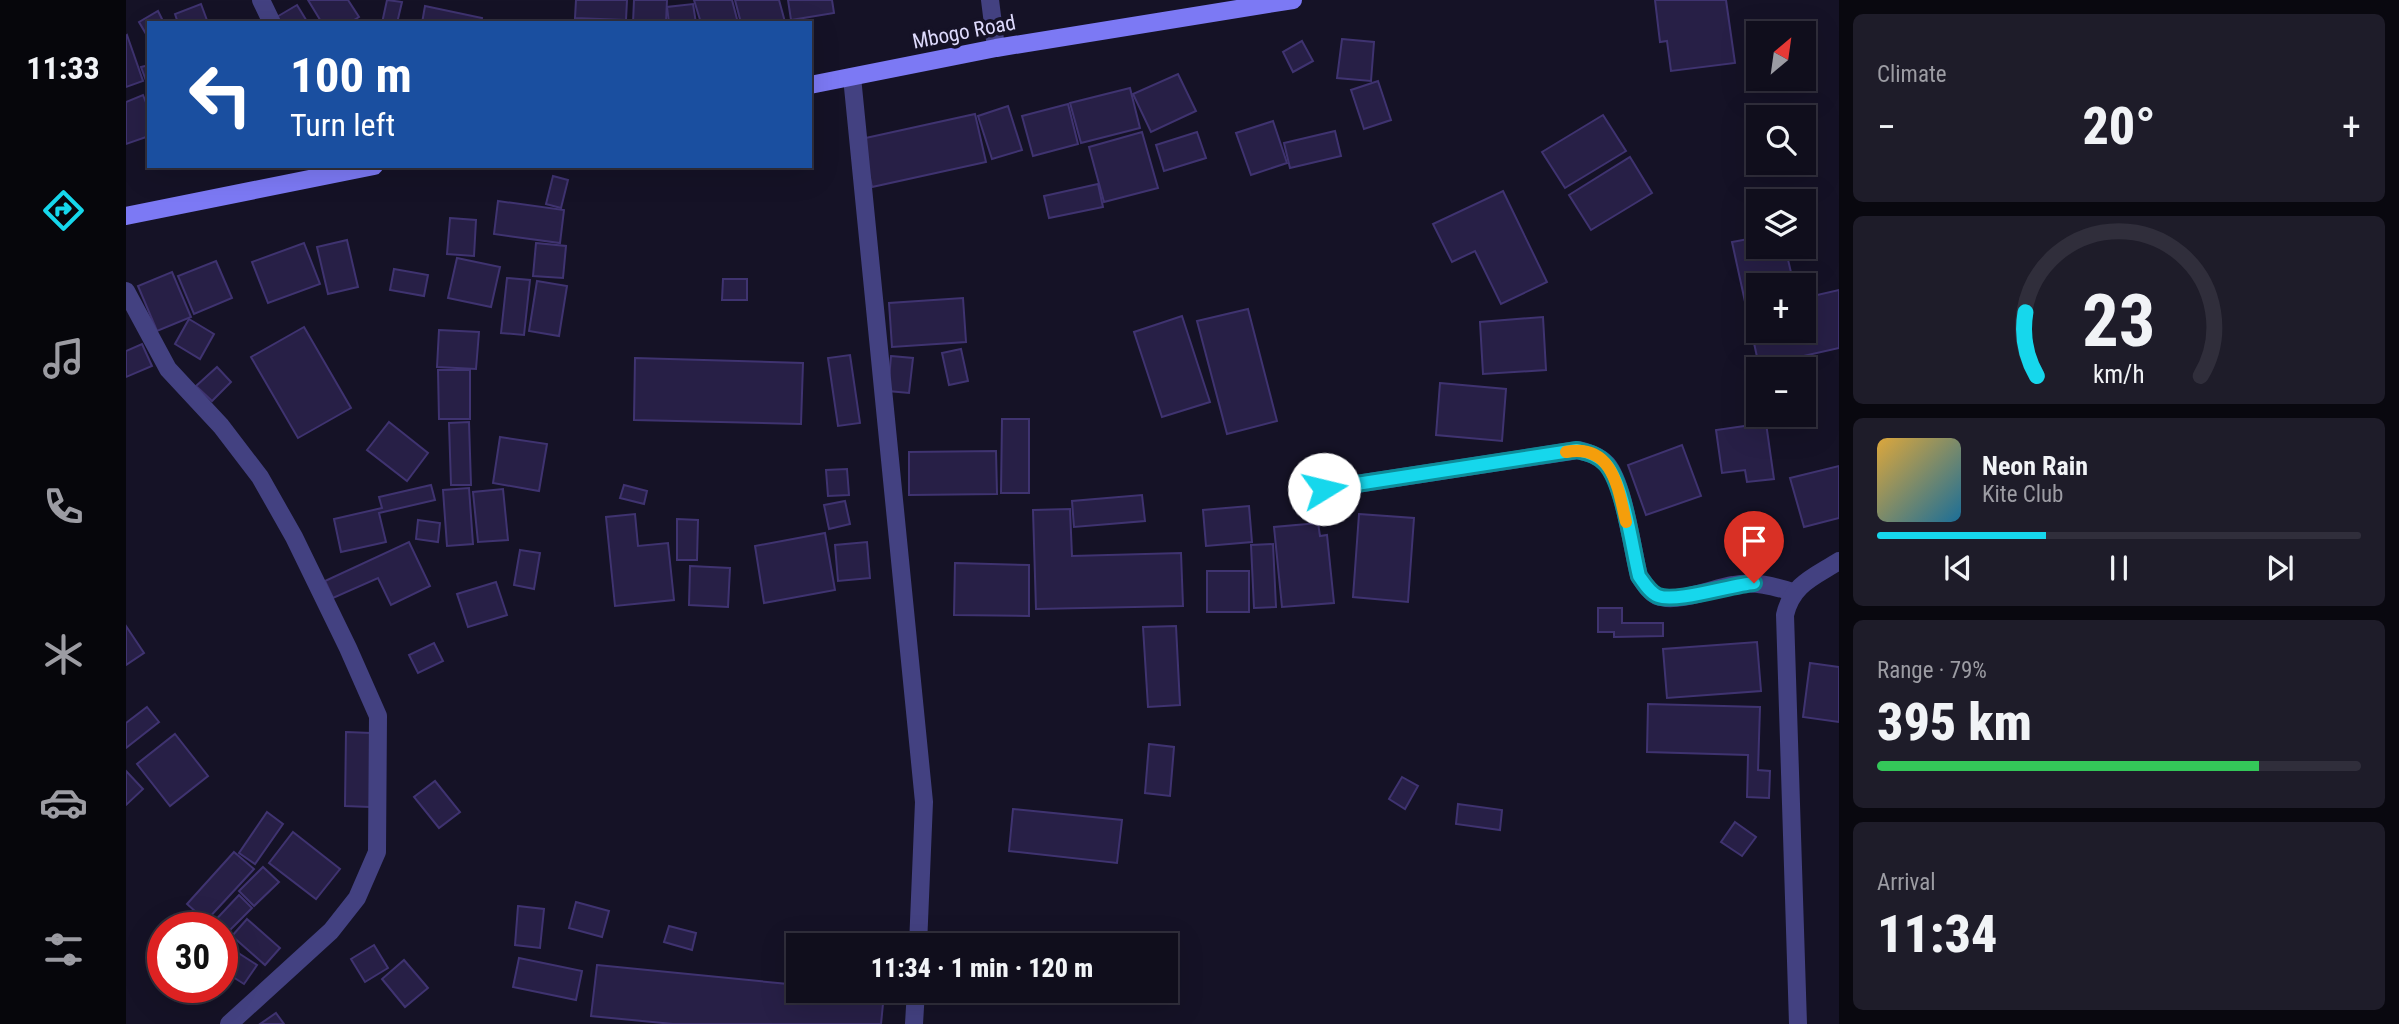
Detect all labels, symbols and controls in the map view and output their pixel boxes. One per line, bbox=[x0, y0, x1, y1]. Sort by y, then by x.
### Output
street label: Mbogo Road bbox=[910, 10, 1018, 54]
north arrow bbox=[1746, 21, 1816, 91]
map controls bbox=[1746, 21, 1816, 427]
text: 100 m bbox=[290, 47, 412, 104]
text: 11:33 bbox=[26, 49, 100, 87]
icon: left bbox=[175, 49, 266, 140]
text: Climate bbox=[1877, 61, 1947, 88]
text: 20° bbox=[2082, 96, 2156, 157]
button: search bbox=[1746, 105, 1816, 175]
text: − bbox=[1877, 105, 1896, 149]
text: + bbox=[2342, 105, 2361, 149]
text: Turn left bbox=[290, 106, 395, 144]
icon: directions bbox=[39, 186, 88, 235]
button: layers bbox=[1746, 189, 1816, 259]
button: + bbox=[1746, 273, 1816, 343]
text: 23 bbox=[2082, 278, 2156, 364]
icon: music bbox=[39, 334, 88, 383]
button: − bbox=[1746, 357, 1816, 427]
text: km/h bbox=[2093, 360, 2145, 389]
text: Neon Rain bbox=[1982, 451, 2088, 481]
position arrow bbox=[1287, 452, 1361, 526]
text: Kite Club bbox=[1982, 481, 2063, 508]
icon: phone bbox=[39, 482, 88, 531]
pin bbox=[1724, 511, 1784, 583]
icon: arrive bbox=[1735, 522, 1773, 560]
icon: previous bbox=[1939, 549, 1977, 587]
icon: pause bbox=[2100, 549, 2138, 587]
icon: next bbox=[2261, 549, 2299, 587]
icon: climate bbox=[39, 630, 88, 679]
text: Range · 79% bbox=[1877, 657, 1987, 684]
text: 395 km bbox=[1877, 692, 2032, 753]
icon: car bbox=[39, 778, 88, 827]
text: Arrival bbox=[1877, 869, 1936, 896]
text: 11:34 bbox=[1877, 904, 1997, 965]
speed limit sign: 30 bbox=[147, 912, 238, 1003]
icon: filters bbox=[39, 925, 88, 974]
text: 11:34 · 1 min · 120 m bbox=[871, 953, 1093, 983]

